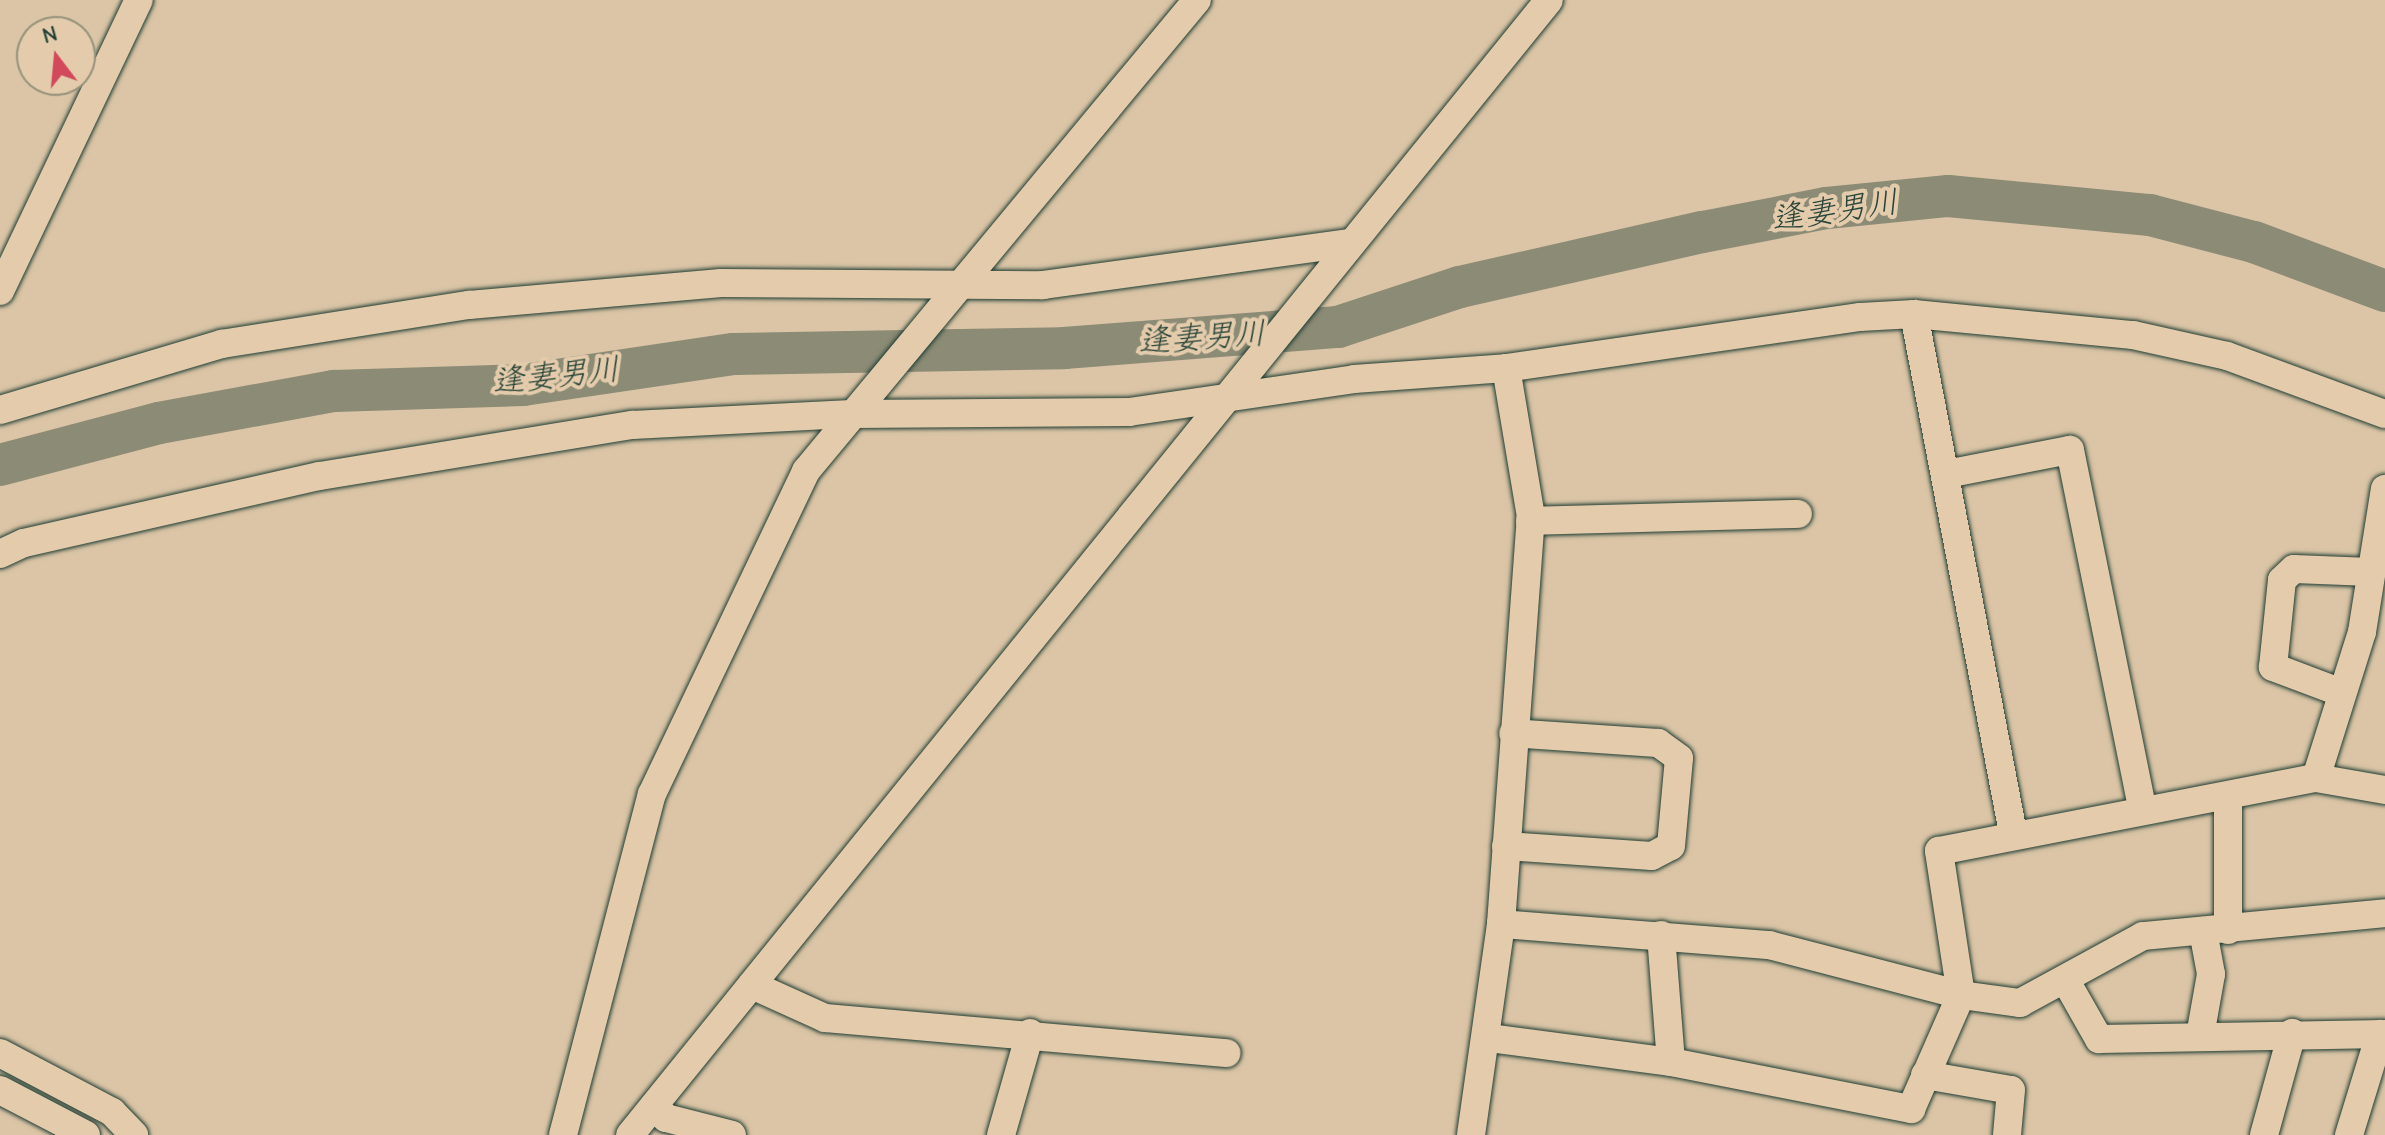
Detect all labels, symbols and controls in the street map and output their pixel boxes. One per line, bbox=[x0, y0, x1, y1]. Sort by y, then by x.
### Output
north arrow bbox=[16, 16, 96, 96]
text: N bbox=[39, 20, 60, 49]
water label: 逢妻男川 bbox=[1769, 183, 1901, 239]
water label: 逢妻男川 bbox=[1137, 314, 1267, 362]
water label: 逢妻男川 bbox=[490, 350, 622, 402]

